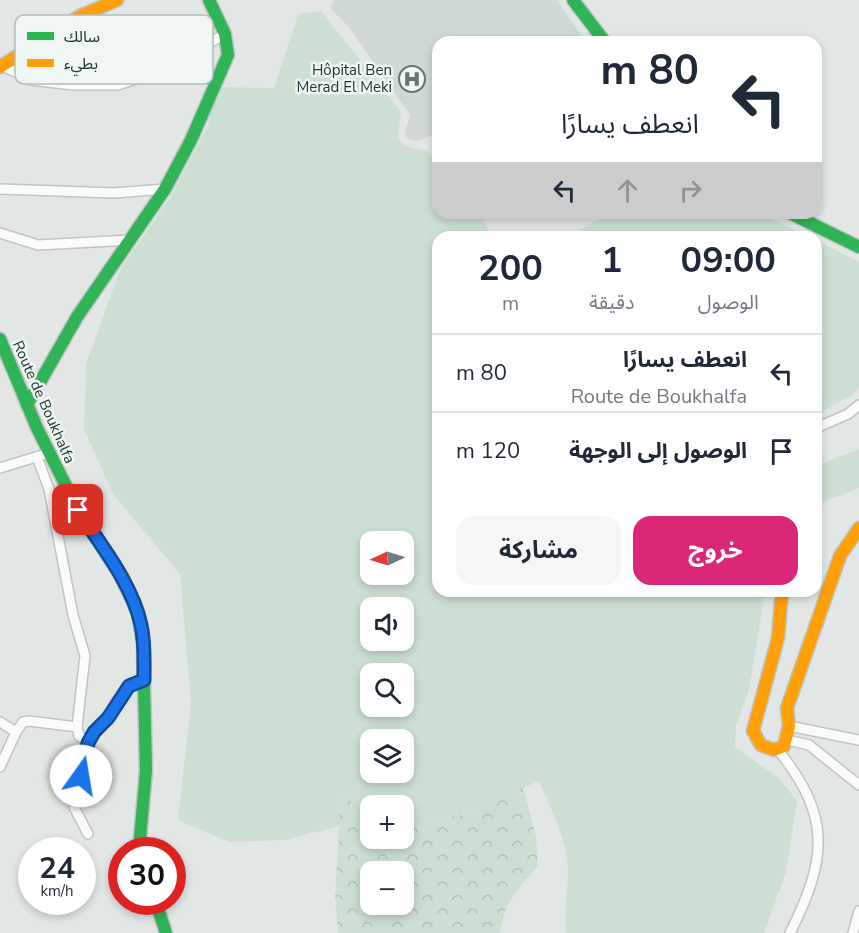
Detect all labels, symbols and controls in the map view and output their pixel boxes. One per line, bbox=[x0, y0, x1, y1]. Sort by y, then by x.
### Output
legend bbox=[15, 15, 213, 84]
text: سالك bbox=[64, 26, 100, 48]
text: 80 m bbox=[600, 42, 699, 99]
text: بطيء bbox=[64, 53, 98, 76]
place label: Hôpital Ben Merad El Meki bbox=[297, 60, 392, 97]
icon: left bbox=[720, 60, 798, 138]
hospital icon: Hôpital Ben Merad El Meki bbox=[397, 64, 427, 94]
text: انعطف يسارًا bbox=[561, 106, 699, 143]
icon: left bbox=[548, 174, 581, 207]
icon: ahead bbox=[611, 174, 644, 207]
icon: right bbox=[674, 174, 707, 207]
text: 1 bbox=[601, 236, 623, 285]
text: 09:00 bbox=[681, 236, 776, 285]
text: 200 bbox=[478, 244, 543, 293]
text: دقيقة bbox=[589, 289, 635, 316]
text: الوصول bbox=[698, 289, 759, 316]
text: m bbox=[502, 290, 519, 317]
street label: Route de Boukhalfa bbox=[8, 338, 80, 466]
text: انعطف يسارًا bbox=[623, 345, 747, 375]
icon: left bbox=[765, 357, 798, 390]
text: 80 m bbox=[456, 358, 507, 388]
text: Route de Boukhalfa bbox=[571, 383, 747, 410]
icon: arrive bbox=[765, 435, 798, 468]
text: 120 m bbox=[456, 436, 520, 466]
text: الوصول إلى الوجهة bbox=[569, 436, 747, 466]
pin bbox=[52, 484, 103, 535]
icon: arrive bbox=[61, 493, 94, 526]
button: مشاركة bbox=[456, 516, 621, 585]
button: خروج bbox=[633, 516, 798, 585]
north arrow bbox=[360, 531, 414, 585]
map controls bbox=[360, 531, 414, 915]
button: sound bbox=[360, 597, 414, 651]
button: search bbox=[360, 663, 414, 717]
button: layers bbox=[360, 729, 414, 783]
position arrow bbox=[49, 744, 113, 808]
button: + bbox=[360, 795, 414, 849]
speed limit sign: 30 bbox=[108, 837, 186, 915]
text: 24 bbox=[39, 848, 75, 889]
button: − bbox=[360, 861, 414, 915]
text: km/h bbox=[40, 881, 74, 901]

